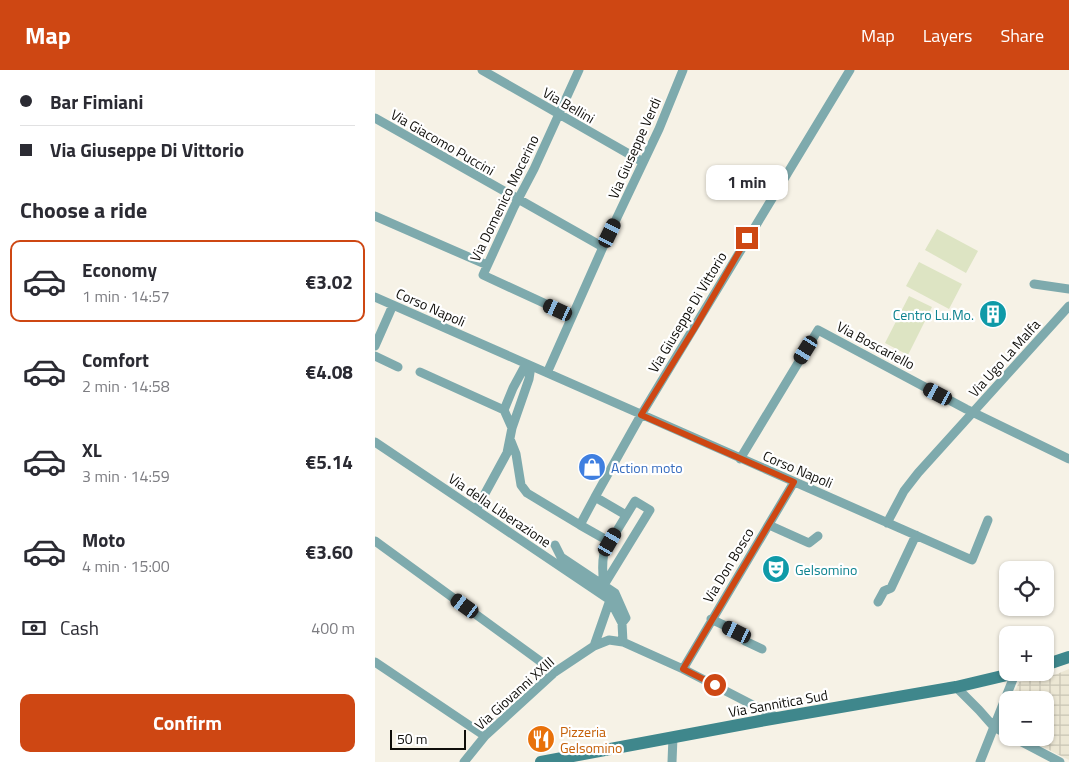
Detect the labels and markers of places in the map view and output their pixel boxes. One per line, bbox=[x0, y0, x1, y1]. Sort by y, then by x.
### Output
building icon: Centro Lu.Mo. bbox=[978, 299, 1008, 329]
place label: Centro Lu.Mo. bbox=[893, 304, 974, 325]
shop icon: Action moto bbox=[577, 452, 607, 482]
place label: Action moto bbox=[611, 457, 683, 478]
theatre icon: Gelsomino bbox=[761, 554, 791, 584]
place label: Gelsomino bbox=[795, 559, 858, 580]
place label: Pizzeria Gelsomino bbox=[560, 721, 623, 758]
restaurant icon: Pizzeria Gelsomino bbox=[526, 724, 556, 754]

